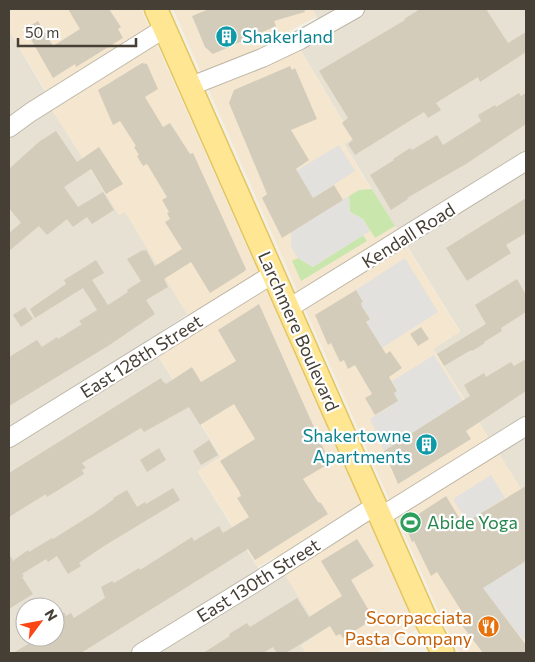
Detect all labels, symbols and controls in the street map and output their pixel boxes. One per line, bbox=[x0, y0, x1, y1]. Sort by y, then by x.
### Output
scale bar bbox=[18, 15, 135, 47]
text: 50 m bbox=[25, 23, 59, 41]
building icon: Shakerland bbox=[214, 24, 238, 48]
place label: Shakerland bbox=[242, 25, 333, 47]
street label: Kendall Road bbox=[357, 198, 459, 272]
street label: Larchmere Boulevard bbox=[254, 248, 344, 414]
street label: East 128th Street bbox=[76, 310, 206, 402]
place label: Shakertowne Apartments bbox=[303, 424, 411, 467]
building icon: Shakertowne Apartments bbox=[415, 433, 439, 457]
sports icon: Abide Yoga bbox=[399, 510, 423, 534]
place label: Abide Yoga bbox=[427, 511, 518, 533]
street label: East 130th Street bbox=[192, 533, 324, 627]
north arrow bbox=[15, 597, 65, 647]
text: N bbox=[41, 606, 61, 624]
place label: Scorpacciata Pasta Company bbox=[345, 606, 472, 649]
restaurant icon: Scorpacciata Pasta Company bbox=[476, 615, 500, 639]

